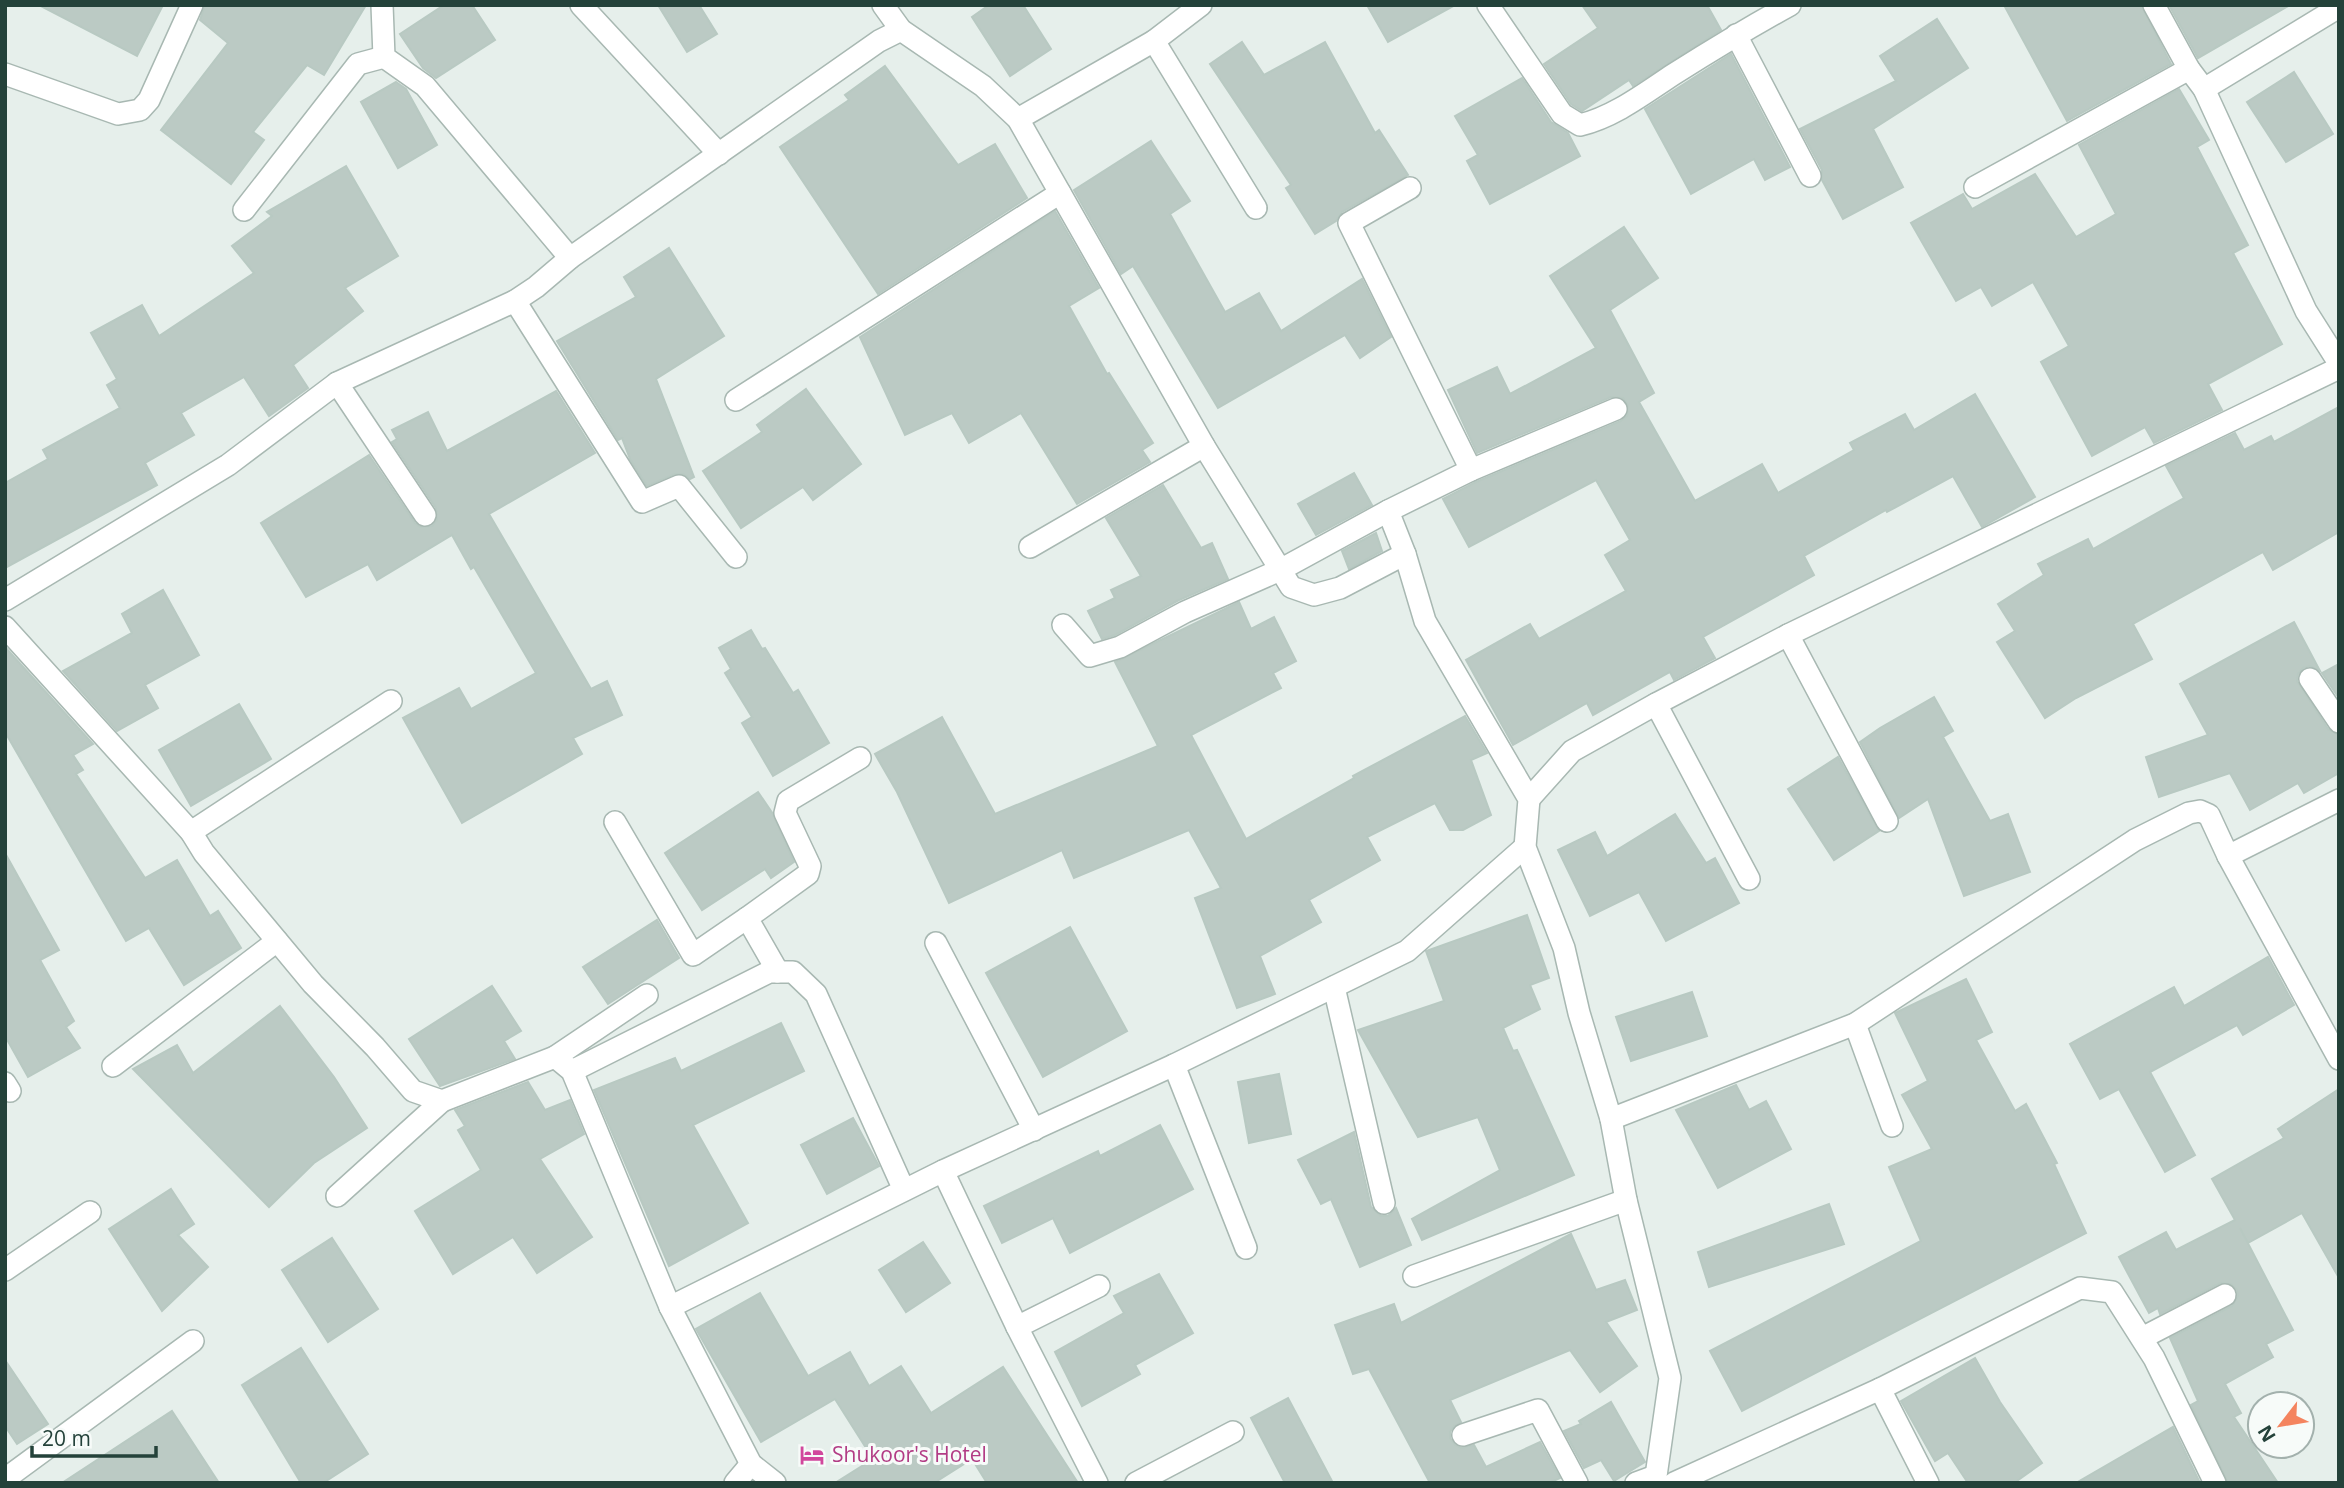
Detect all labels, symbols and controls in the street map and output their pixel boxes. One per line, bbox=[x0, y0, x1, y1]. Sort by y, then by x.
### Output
north arrow bbox=[2246, 1390, 2316, 1460]
scale bar bbox=[32, 1414, 156, 1458]
text: N bbox=[2251, 1420, 2282, 1447]
text: 20 m bbox=[42, 1424, 91, 1452]
place label: Shukoor's Hotel bbox=[832, 1440, 987, 1468]
hotel icon: Shukoor's Hotel bbox=[798, 1441, 826, 1469]

